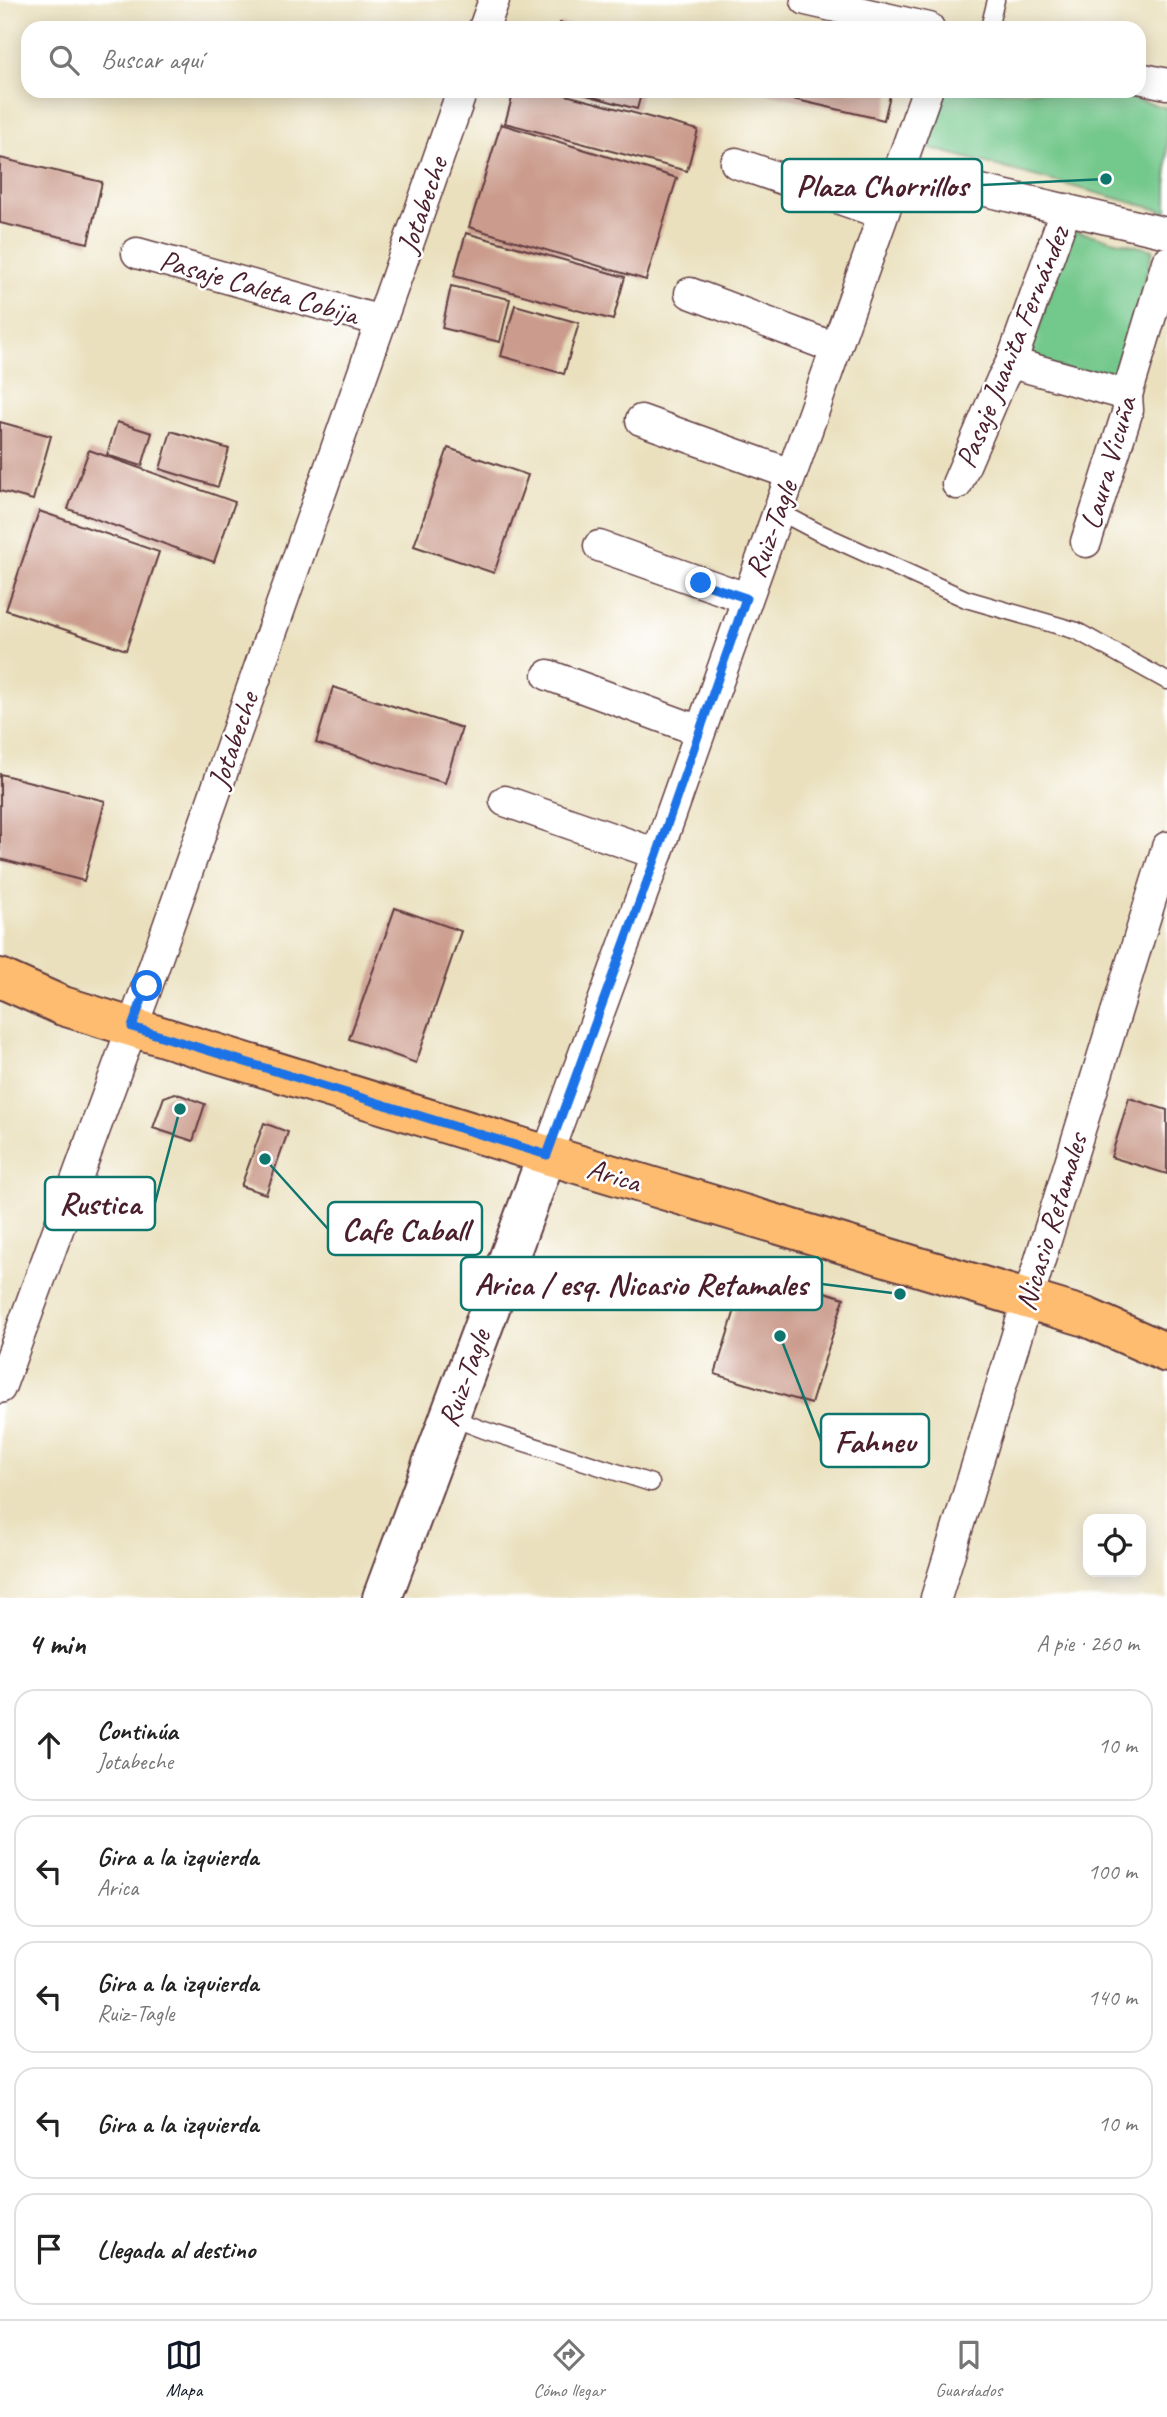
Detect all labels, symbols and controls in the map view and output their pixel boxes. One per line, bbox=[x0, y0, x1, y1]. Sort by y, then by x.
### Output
search box bbox=[21, 21, 1146, 98]
icon: search bbox=[45, 41, 83, 79]
text: Buscar aquí bbox=[101, 43, 203, 76]
street label: Jotabeche bbox=[387, 150, 457, 260]
callout: Plaza Chorrillos bbox=[782, 159, 982, 212]
text: Plaza Chorrillos bbox=[796, 165, 972, 206]
street label: Pasaje Juanita Fernández bbox=[946, 219, 1078, 473]
street label: Pasaje Caleta Cobija bbox=[155, 241, 365, 334]
street label: Laura Vicuña bbox=[1071, 391, 1146, 534]
street label: Ruiz-Tagle bbox=[736, 473, 807, 583]
route end bbox=[685, 567, 716, 598]
street label: Jotabeche bbox=[198, 685, 268, 795]
route start bbox=[131, 970, 162, 1001]
street label: Nicasio Retamales bbox=[1006, 1126, 1097, 1315]
street label: Arica bbox=[583, 1149, 647, 1202]
callout: Rustica bbox=[45, 1177, 155, 1230]
text: Rustica bbox=[59, 1183, 144, 1224]
callout: Cafe Caball bbox=[328, 1202, 482, 1255]
text: Cafe Caball bbox=[342, 1209, 475, 1250]
callout: Arica / esq. Nicasio Retamales bbox=[461, 1257, 822, 1310]
text: Arica / esq. Nicasio Retamales bbox=[475, 1264, 810, 1305]
street label: Ruiz-Tagle bbox=[429, 1322, 500, 1432]
callout: Fahneu bbox=[821, 1414, 929, 1467]
text: Fahneu bbox=[835, 1421, 918, 1462]
map controls bbox=[1083, 1514, 1146, 1577]
button: locate bbox=[1083, 1514, 1146, 1577]
text: 4 min bbox=[28, 1625, 85, 1663]
text: A pie · 260 m bbox=[1036, 1629, 1139, 1658]
text: Continúa bbox=[97, 1714, 178, 1747]
icon: ahead bbox=[30, 1726, 68, 1764]
text: 10 m bbox=[1098, 1731, 1137, 1760]
text: Jotabeche bbox=[97, 1747, 173, 1776]
text: Gira a la izquierda bbox=[97, 1840, 258, 1873]
icon: left bbox=[30, 1852, 68, 1890]
text: 100 m bbox=[1088, 1857, 1137, 1886]
text: Arica bbox=[97, 1873, 138, 1902]
text: Gira a la izquierda bbox=[97, 1966, 258, 1999]
icon: left bbox=[30, 1978, 68, 2016]
text: 140 m bbox=[1088, 1983, 1137, 2012]
text: Ruiz-Tagle bbox=[97, 1999, 174, 2028]
icon: left bbox=[30, 2104, 68, 2142]
text: Gira a la izquierda bbox=[97, 2107, 258, 2140]
text: 10 m bbox=[1098, 2109, 1137, 2138]
icon: arrive bbox=[30, 2230, 68, 2268]
text: Llegada al destino bbox=[97, 2233, 255, 2266]
tab: Mapa bbox=[165, 2336, 203, 2402]
tab: Cómo llegar bbox=[533, 2336, 605, 2402]
tab: Guardados bbox=[935, 2336, 1002, 2402]

